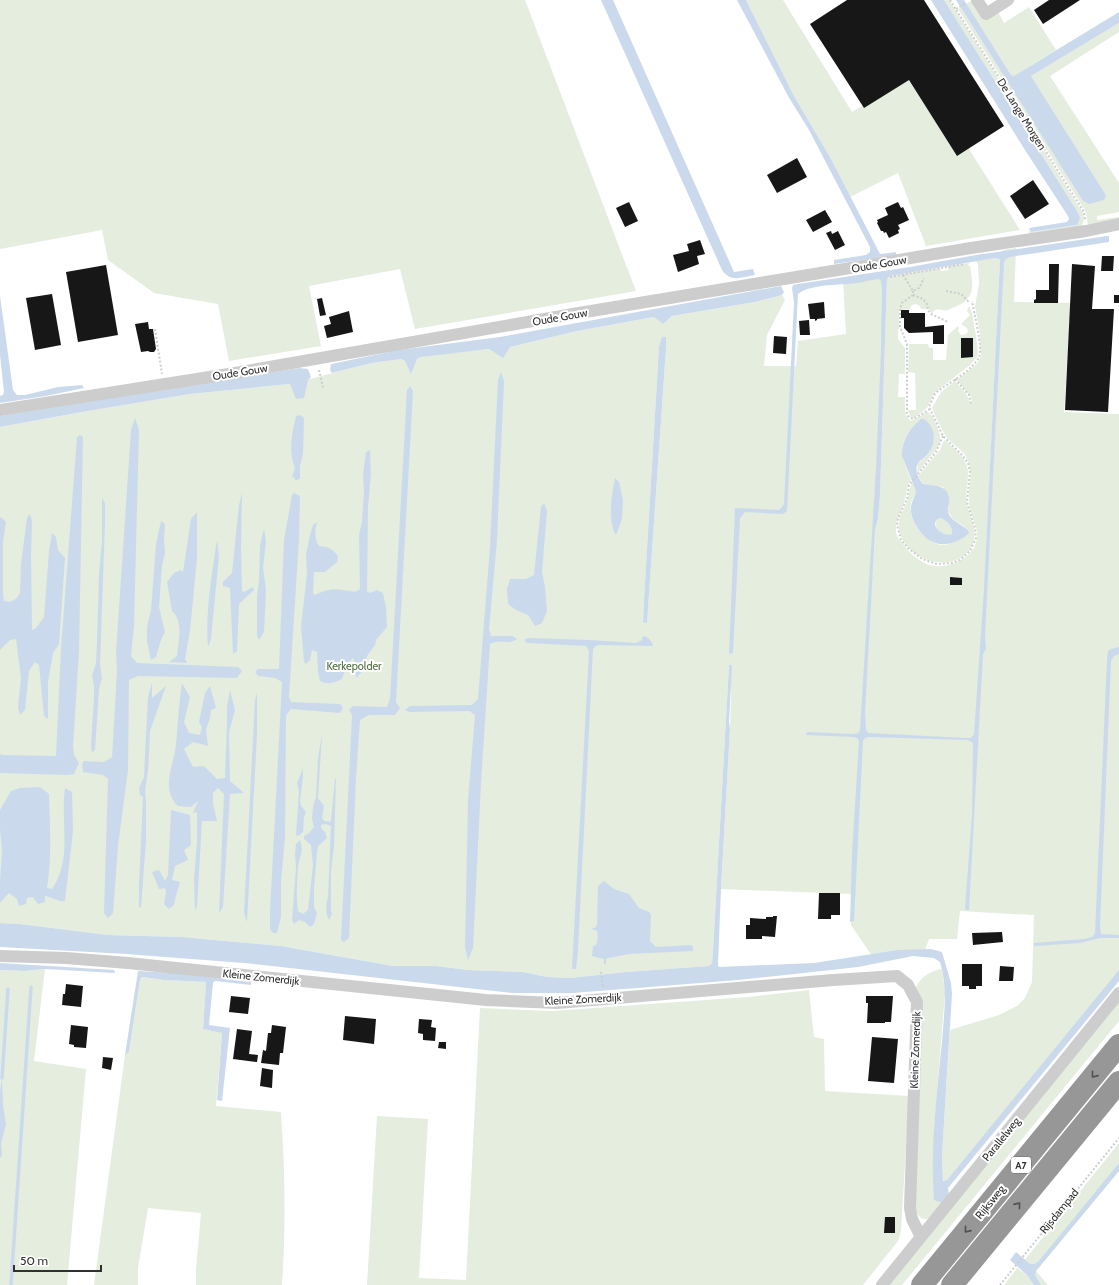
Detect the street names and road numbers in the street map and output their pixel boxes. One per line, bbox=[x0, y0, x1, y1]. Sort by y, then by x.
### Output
street label: De Lange Morgen bbox=[994, 75, 1050, 153]
street label: Oude Gouw bbox=[850, 252, 908, 276]
street label: Oude Gouw bbox=[531, 305, 589, 329]
street label: Oude Gouw bbox=[211, 361, 269, 383]
street label: Kleine Zomerdijk bbox=[222, 966, 300, 988]
street label: Kleine Zomerdijk bbox=[544, 990, 622, 1008]
street label: Kleine Zomerdijk bbox=[907, 1011, 923, 1089]
street label: Parallelweg bbox=[979, 1114, 1023, 1164]
road number: A7 bbox=[1011, 1157, 1031, 1173]
street label: Rijksweg bbox=[972, 1182, 1008, 1222]
street label: Rijsdampad bbox=[1036, 1185, 1082, 1237]

